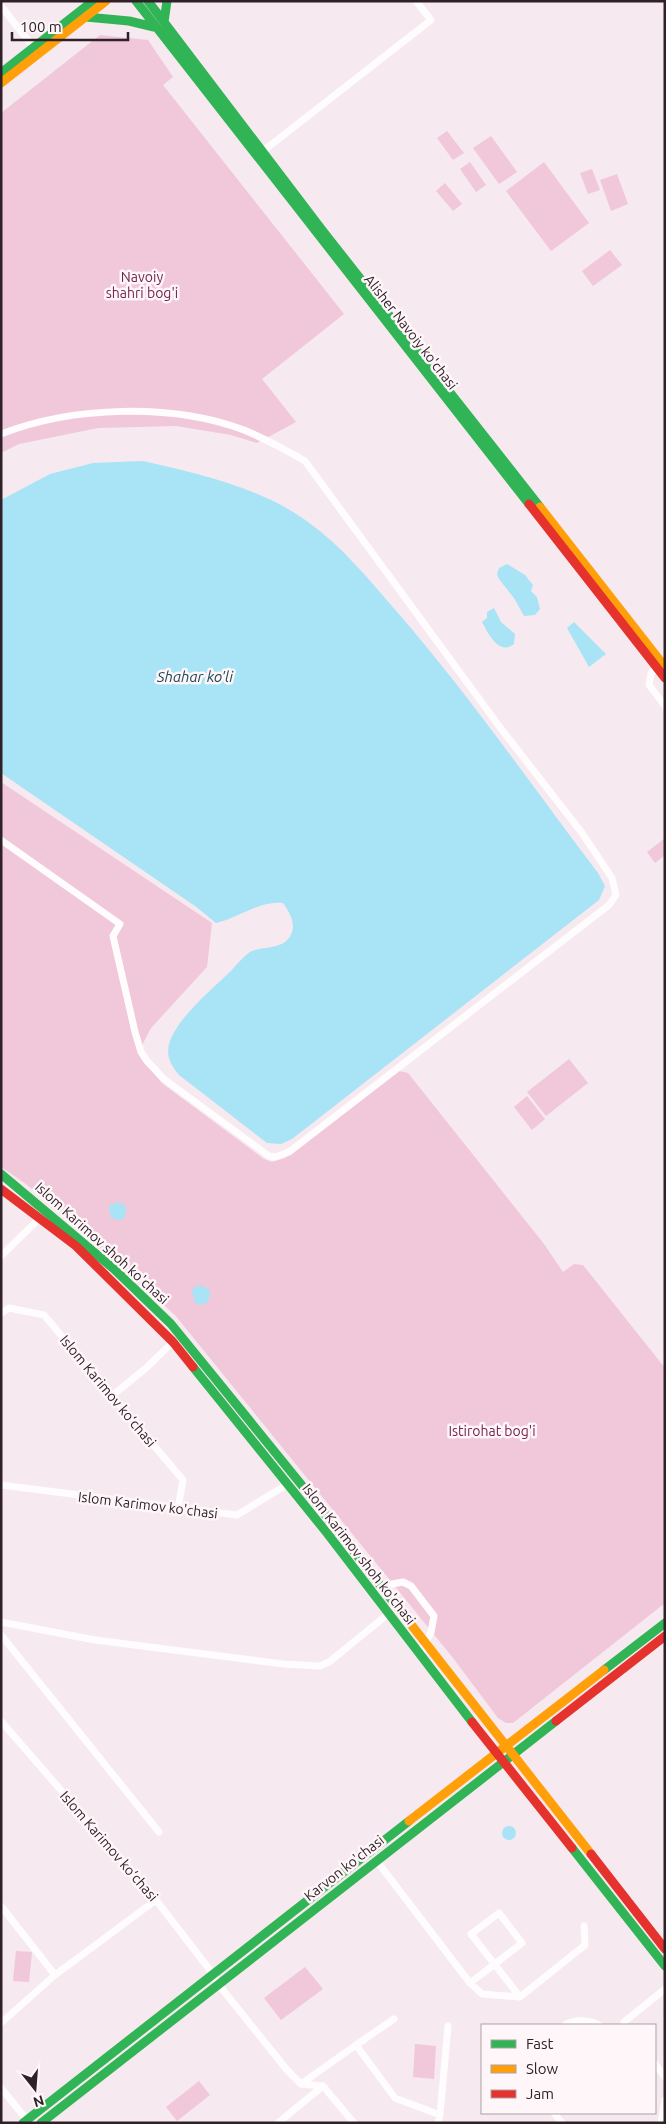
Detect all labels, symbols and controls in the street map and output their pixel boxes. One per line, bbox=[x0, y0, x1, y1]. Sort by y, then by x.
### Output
scale bar bbox=[12, 10, 129, 42]
text: 100 m bbox=[20, 18, 62, 35]
park label: Navoiy shahri bog'i bbox=[106, 269, 178, 301]
street label: Alisher Navoiy ko'chasi bbox=[361, 271, 461, 393]
water label: Shahar ko'li bbox=[156, 668, 234, 685]
street label: Islom Karimov shoh ko'chasi bbox=[32, 1179, 172, 1307]
street label: Islom Karimov ko‘chasi bbox=[57, 1332, 159, 1450]
park label: Istirohat bog'i bbox=[448, 1423, 536, 1439]
street label: Islom Karimov shoh ko'chasi bbox=[299, 1480, 419, 1628]
street label: Islom Karimov ko'chasi bbox=[77, 1488, 219, 1522]
street label: Islom Karimov ko‘chasi bbox=[57, 1788, 161, 1904]
street label: Karvon ko'chasi bbox=[301, 1832, 387, 1904]
legend bbox=[481, 2024, 656, 2114]
text: Fast bbox=[526, 2035, 554, 2052]
text: Slow bbox=[526, 2060, 559, 2077]
north arrow bbox=[10, 2064, 60, 2114]
text: Jam bbox=[526, 2085, 554, 2102]
text: N bbox=[31, 2092, 46, 2111]

